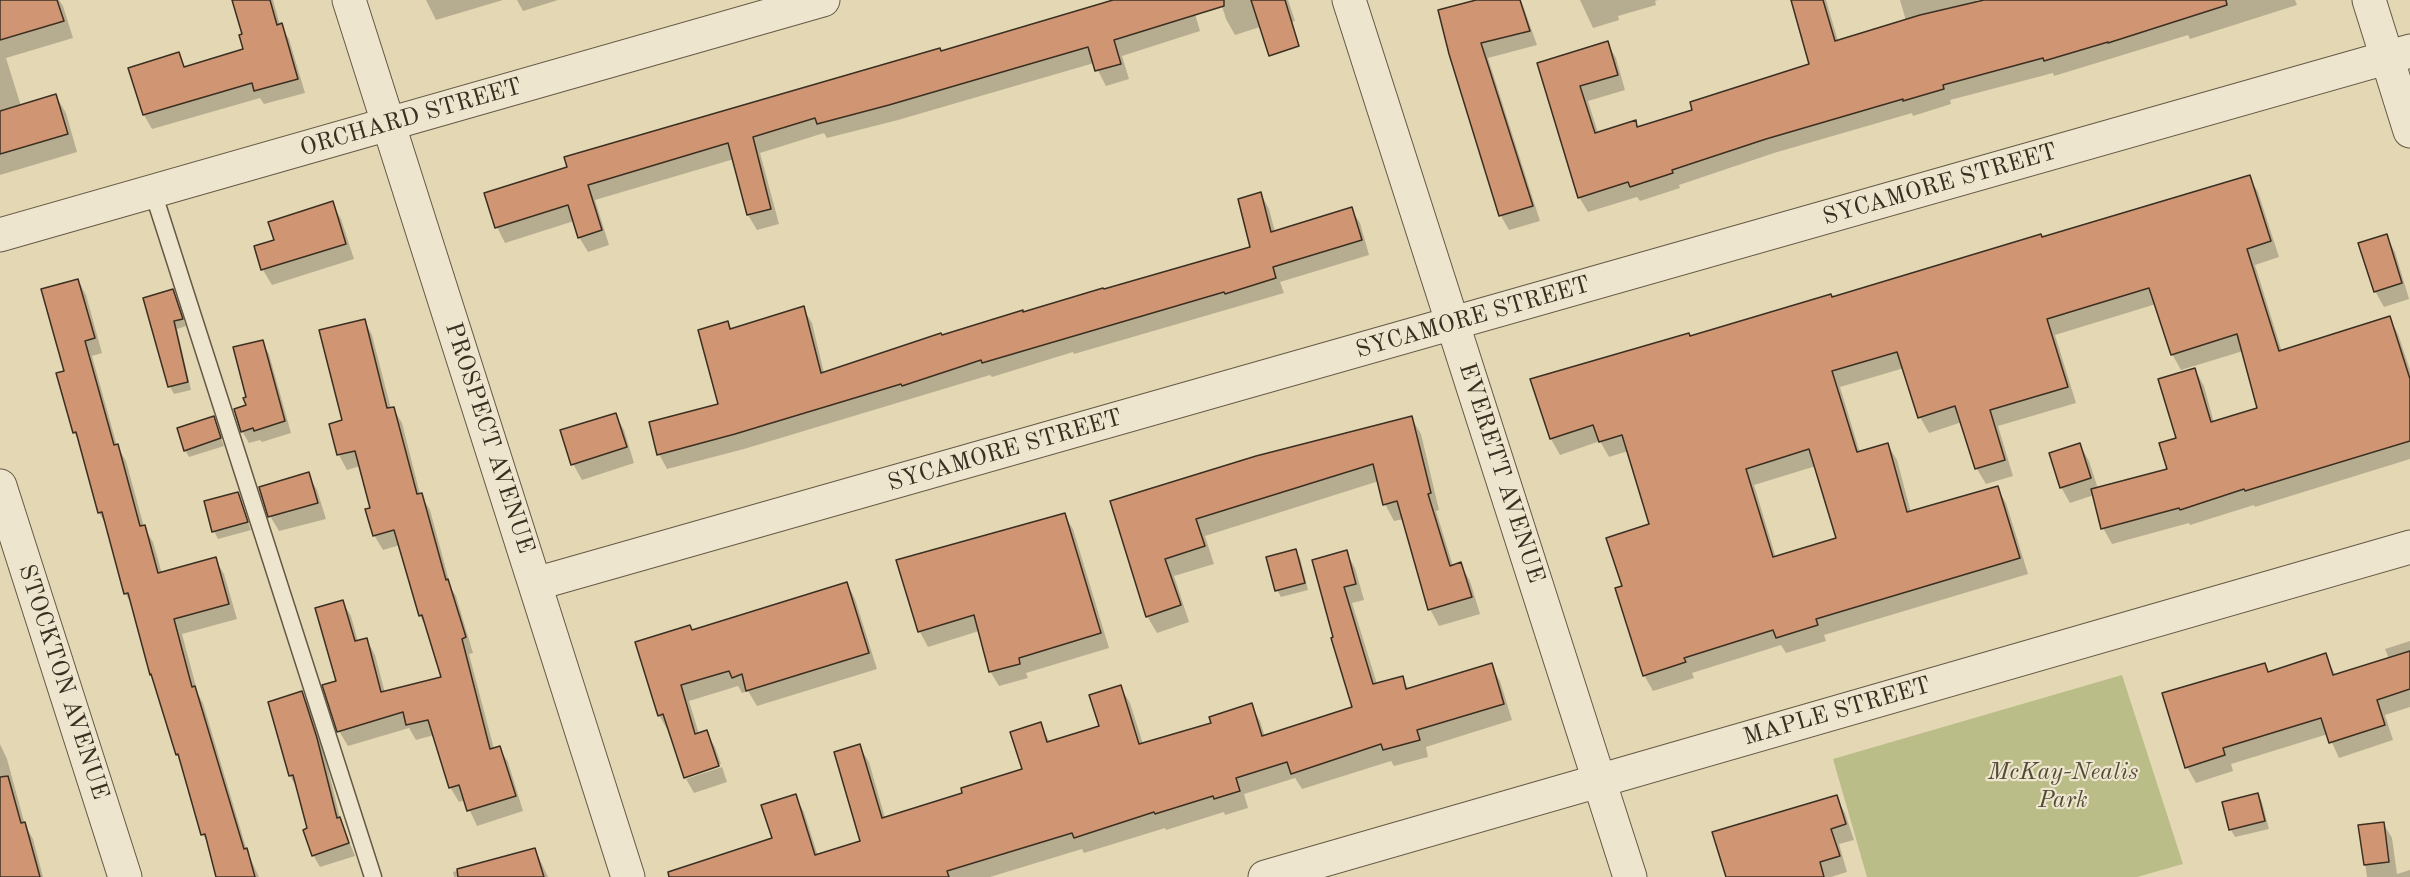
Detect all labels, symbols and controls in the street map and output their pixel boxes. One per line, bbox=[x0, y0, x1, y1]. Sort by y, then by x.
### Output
street label: ORCHARD STREET bbox=[297, 73, 525, 163]
street label: SYCAMORE STREET bbox=[1820, 138, 2060, 232]
street label: SYCAMORE STREET bbox=[1353, 271, 1593, 365]
street label: PROSPECT AVENUE bbox=[438, 319, 540, 557]
street label: EVERETT AVENUE bbox=[1452, 359, 1550, 587]
street label: SYCAMORE STREET bbox=[885, 404, 1125, 498]
street label: STOCKTON AVENUE bbox=[11, 561, 115, 803]
street label: MAPLE STREET bbox=[1740, 671, 1934, 753]
park label: McKay-Nealis Park bbox=[1988, 759, 2138, 815]

